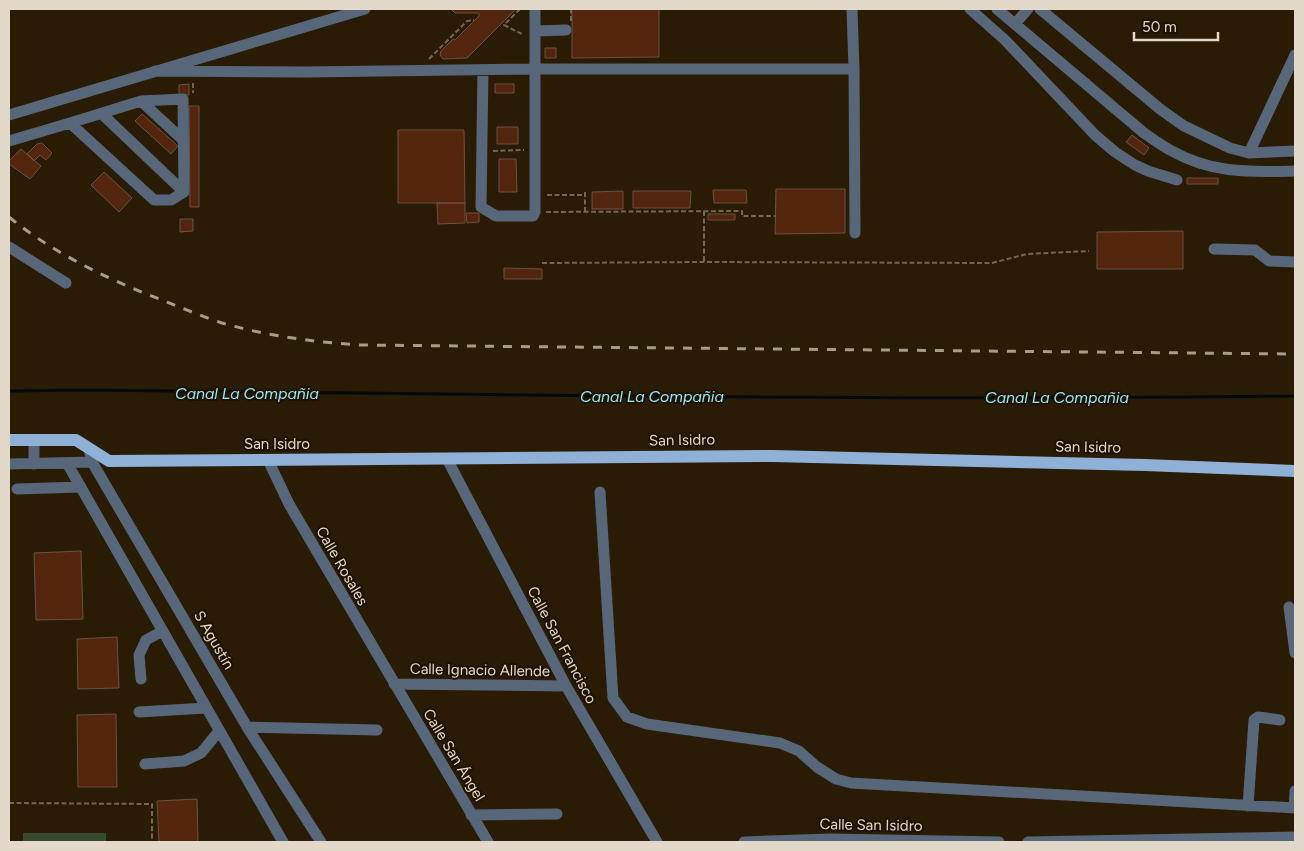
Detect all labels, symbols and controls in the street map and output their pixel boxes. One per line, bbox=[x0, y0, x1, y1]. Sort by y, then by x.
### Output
scale bar bbox=[1134, 10, 1218, 42]
text: 50 m bbox=[1142, 18, 1177, 36]
water label: Canal La Compañia bbox=[175, 384, 319, 403]
water label: Canal La Compañia bbox=[580, 387, 724, 406]
water label: Canal La Compañia bbox=[985, 388, 1129, 407]
street label: San Isidro bbox=[649, 430, 715, 450]
street label: San Isidro bbox=[244, 435, 310, 453]
street label: San Isidro bbox=[1055, 437, 1121, 457]
street label: Calle Rosales bbox=[312, 523, 372, 609]
street label: Calle San Francisco bbox=[523, 583, 601, 707]
street label: S Agustín bbox=[190, 608, 238, 672]
street label: Calle Ignacio Allende bbox=[410, 660, 550, 680]
street label: Calle San Ángel bbox=[419, 705, 489, 805]
street label: Calle San Isidro bbox=[819, 815, 923, 835]

